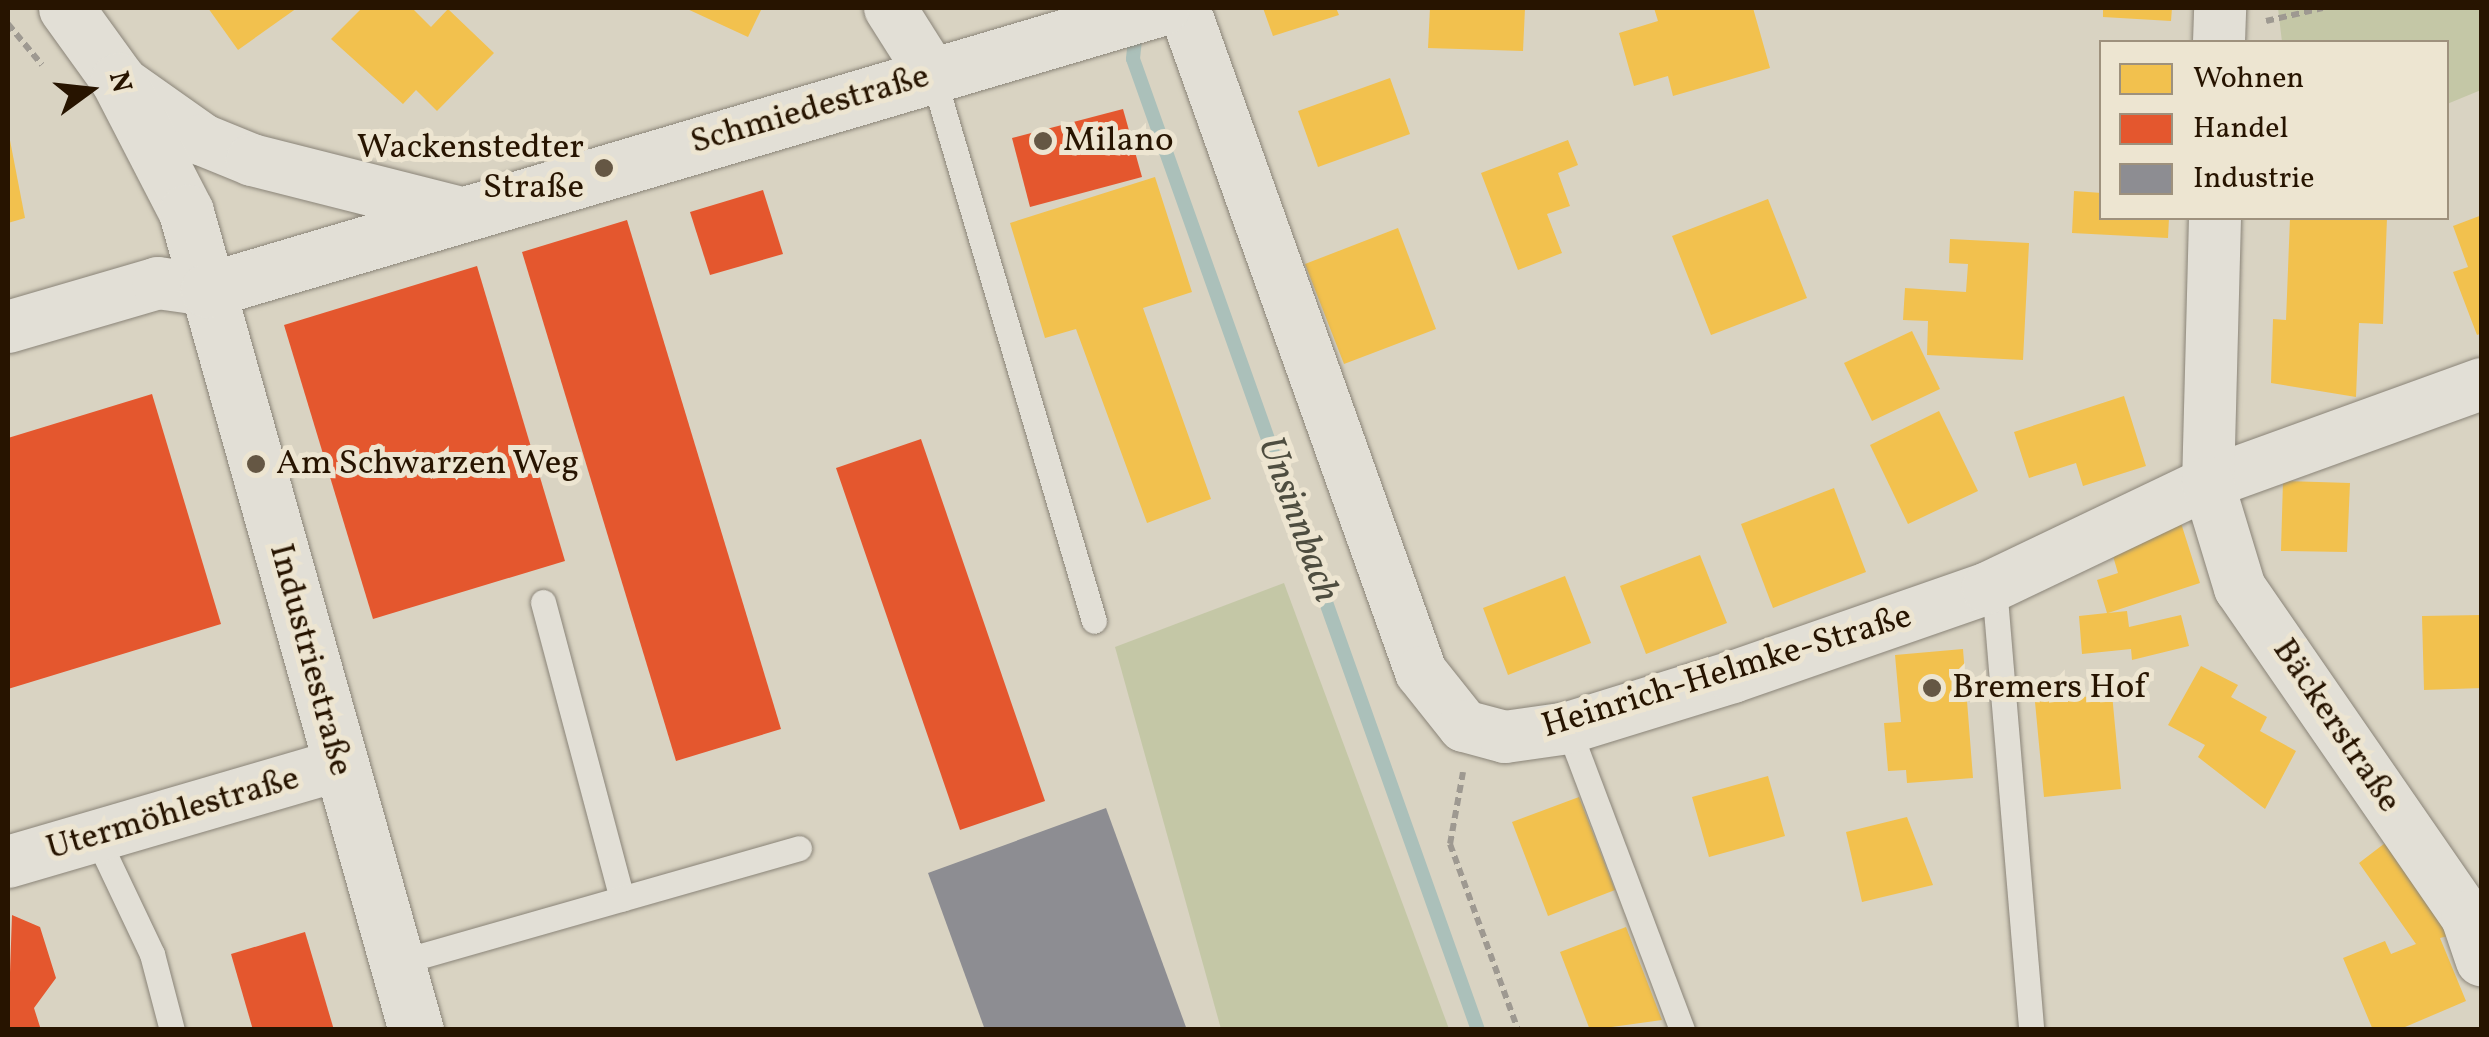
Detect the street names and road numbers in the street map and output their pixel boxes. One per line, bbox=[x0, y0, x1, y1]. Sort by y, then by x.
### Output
street label: Schmiedestraße bbox=[686, 56, 934, 164]
street label: Industriestraße bbox=[259, 539, 361, 781]
street label: Heinrich-Helmke-Straße bbox=[1537, 596, 1917, 748]
street label: Bäckerstraße bbox=[2262, 631, 2410, 821]
street label: Utermöhlestraße bbox=[42, 758, 304, 870]

